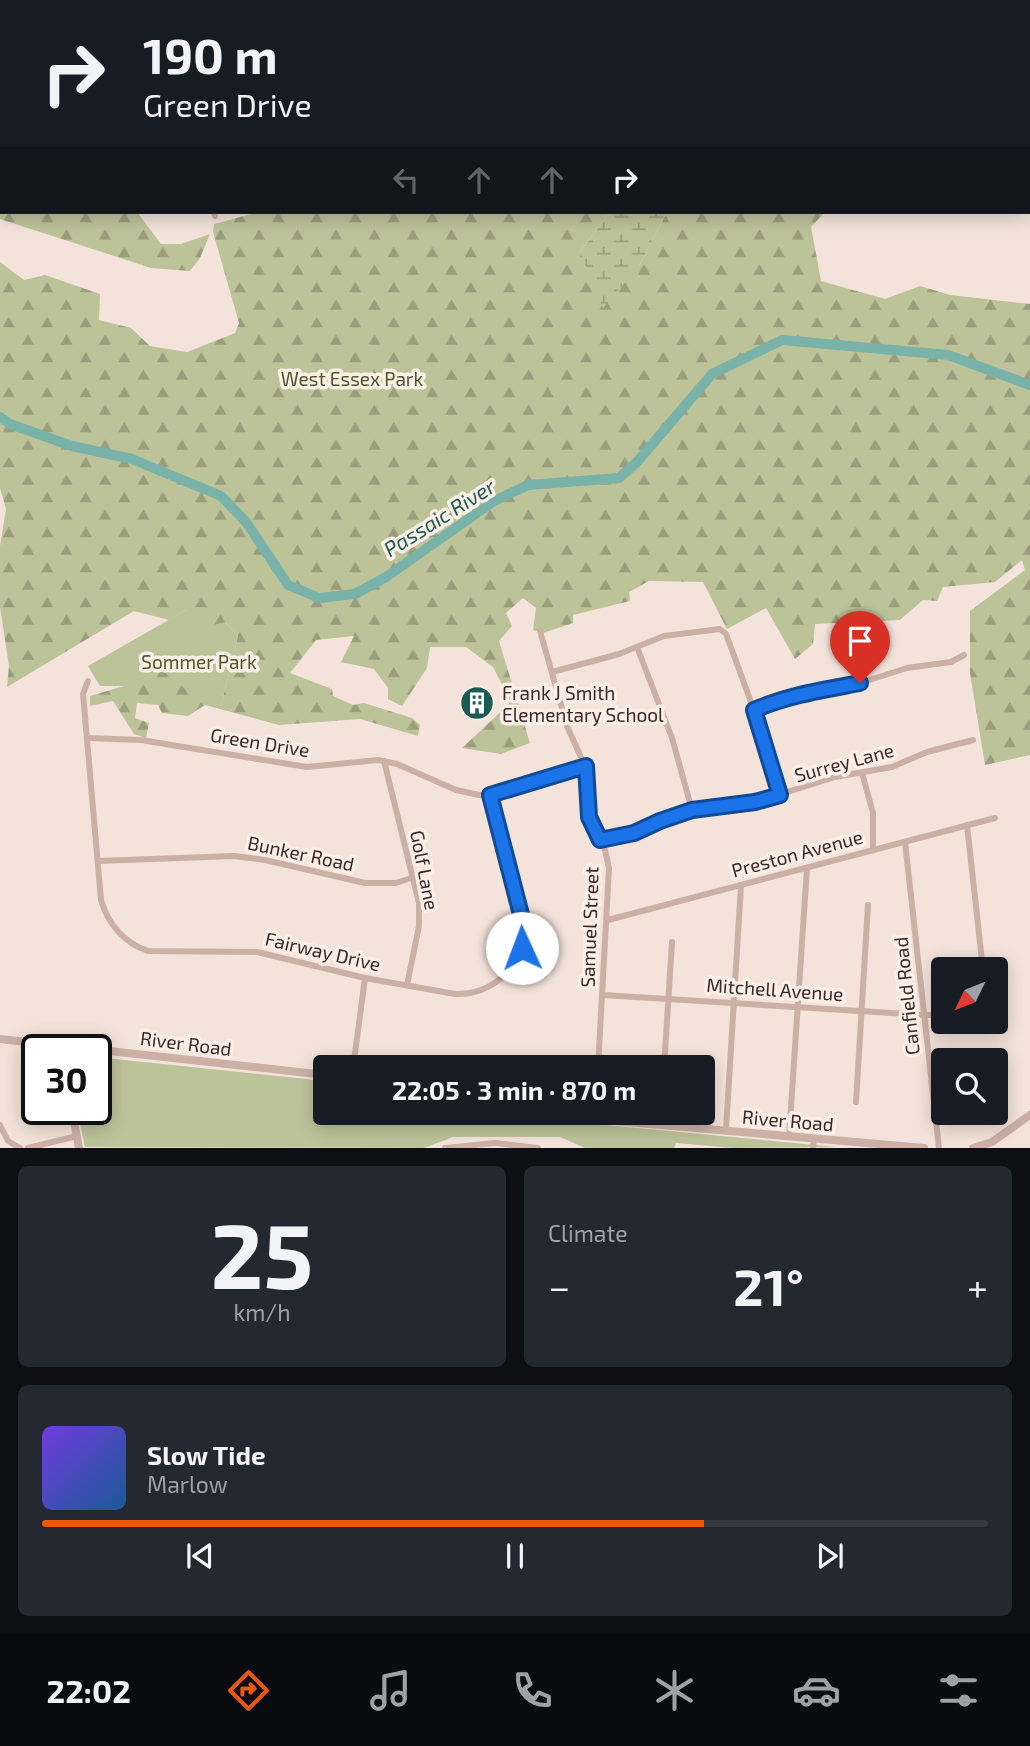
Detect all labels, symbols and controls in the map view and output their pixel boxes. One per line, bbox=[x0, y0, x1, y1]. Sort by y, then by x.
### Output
text: 190 m bbox=[143, 25, 278, 84]
icon: right bbox=[28, 28, 119, 119]
text: Green Drive bbox=[143, 85, 312, 123]
icon: left bbox=[387, 161, 425, 199]
icon: ahead bbox=[460, 161, 498, 199]
icon: ahead bbox=[533, 161, 571, 199]
icon: right bbox=[606, 161, 644, 199]
park label: West Essex Park bbox=[281, 367, 423, 390]
water label: Passaic River bbox=[379, 473, 500, 561]
pin bbox=[830, 611, 890, 683]
icon: arrive bbox=[841, 622, 879, 660]
park label: Sommer Park bbox=[141, 650, 257, 673]
place label: Frank J Smith Elementary School bbox=[502, 681, 664, 726]
building icon: Frank J Smith Elementary School bbox=[458, 684, 496, 722]
street label: Green Drive bbox=[209, 723, 311, 761]
street label: Surrey Lane bbox=[792, 738, 896, 786]
street label: Preston Avenue bbox=[729, 824, 865, 882]
street label: Golf Lane bbox=[406, 828, 444, 912]
street label: Bunker Road bbox=[246, 830, 356, 876]
street label: Samuel Street bbox=[575, 866, 603, 988]
position arrow bbox=[485, 911, 559, 985]
street label: Fairway Drive bbox=[263, 927, 383, 975]
street label: Canfield Road bbox=[888, 936, 924, 1056]
north arrow bbox=[931, 957, 1008, 1034]
map controls bbox=[931, 957, 1008, 1125]
street label: Mitchell Avenue bbox=[706, 973, 844, 1005]
street label: River Road bbox=[139, 1026, 233, 1060]
speed limit sign: 30 bbox=[21, 1034, 112, 1125]
button: search bbox=[931, 1048, 1008, 1125]
text: 22:05 · 3 min · 870 m bbox=[392, 1074, 636, 1105]
street label: River Road bbox=[741, 1105, 835, 1135]
text: 25 bbox=[210, 1198, 314, 1307]
text: Climate bbox=[548, 1219, 628, 1247]
text: 21° bbox=[733, 1254, 804, 1316]
text: − bbox=[548, 1263, 570, 1309]
text: + bbox=[967, 1263, 988, 1309]
text: km/h bbox=[233, 1298, 291, 1326]
text: Slow Tide bbox=[147, 1439, 266, 1470]
text: Marlow bbox=[147, 1470, 228, 1498]
icon: previous bbox=[181, 1537, 219, 1575]
icon: pause bbox=[496, 1537, 534, 1575]
icon: next bbox=[811, 1537, 849, 1575]
icon: directions bbox=[224, 1666, 273, 1715]
icon: music bbox=[366, 1666, 415, 1715]
icon: phone bbox=[508, 1666, 557, 1715]
icon: climate bbox=[650, 1666, 699, 1715]
icon: car bbox=[792, 1666, 841, 1715]
icon: filters bbox=[934, 1666, 983, 1715]
text: 22:02 bbox=[47, 1671, 131, 1709]

